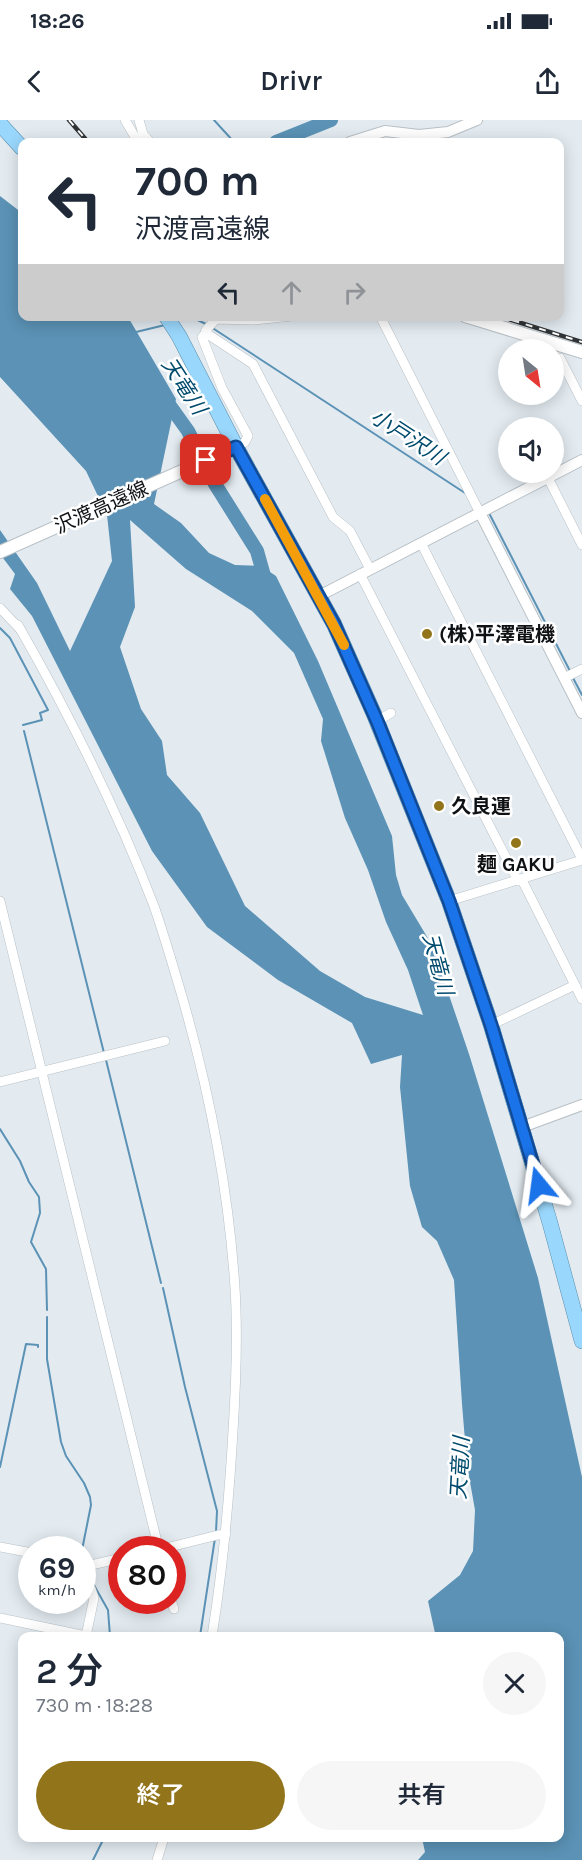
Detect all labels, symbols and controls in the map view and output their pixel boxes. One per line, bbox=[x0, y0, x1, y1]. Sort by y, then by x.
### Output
text: 18:26 bbox=[30, 8, 85, 34]
icon: back bbox=[18, 65, 51, 98]
text: Drivr bbox=[260, 65, 322, 97]
icon: share bbox=[531, 65, 564, 98]
text: 700 m bbox=[135, 156, 260, 206]
icon: left bbox=[36, 162, 114, 240]
text: 沢渡高遠線 bbox=[135, 213, 270, 245]
icon: left bbox=[212, 276, 245, 309]
icon: ahead bbox=[275, 276, 308, 309]
icon: right bbox=[338, 276, 371, 309]
north arrow bbox=[498, 339, 564, 405]
map controls bbox=[498, 339, 564, 483]
water label: 天竜川 bbox=[157, 353, 212, 421]
water label: 小戸沢川 bbox=[366, 404, 451, 471]
button: sound bbox=[498, 417, 564, 483]
pin bbox=[180, 434, 231, 485]
icon: arrive bbox=[189, 443, 222, 476]
street label: 沢渡高遠線 bbox=[51, 477, 152, 538]
place label: (株)平澤電機 bbox=[439, 623, 555, 646]
marker: (株)平澤電機 bbox=[420, 627, 434, 641]
place label: 久良運 bbox=[451, 795, 511, 818]
marker: 久良運 bbox=[432, 799, 446, 813]
marker: 麺 GAKU bbox=[509, 836, 523, 850]
place label: 麺 GAKU bbox=[477, 853, 555, 876]
water label: 天竜川 bbox=[418, 930, 458, 999]
position arrow bbox=[507, 1153, 571, 1217]
water label: 天竜川 bbox=[446, 1434, 474, 1500]
speed limit sign: 80 bbox=[108, 1536, 186, 1614]
text: 69 bbox=[39, 1550, 75, 1586]
text: km/h bbox=[38, 1581, 76, 1599]
text: 2 分 bbox=[36, 1650, 103, 1692]
button: close bbox=[483, 1652, 546, 1715]
text: 730 m · 18:28 bbox=[36, 1694, 153, 1717]
button: 終了 bbox=[36, 1761, 285, 1830]
button: 共有 bbox=[297, 1761, 546, 1830]

